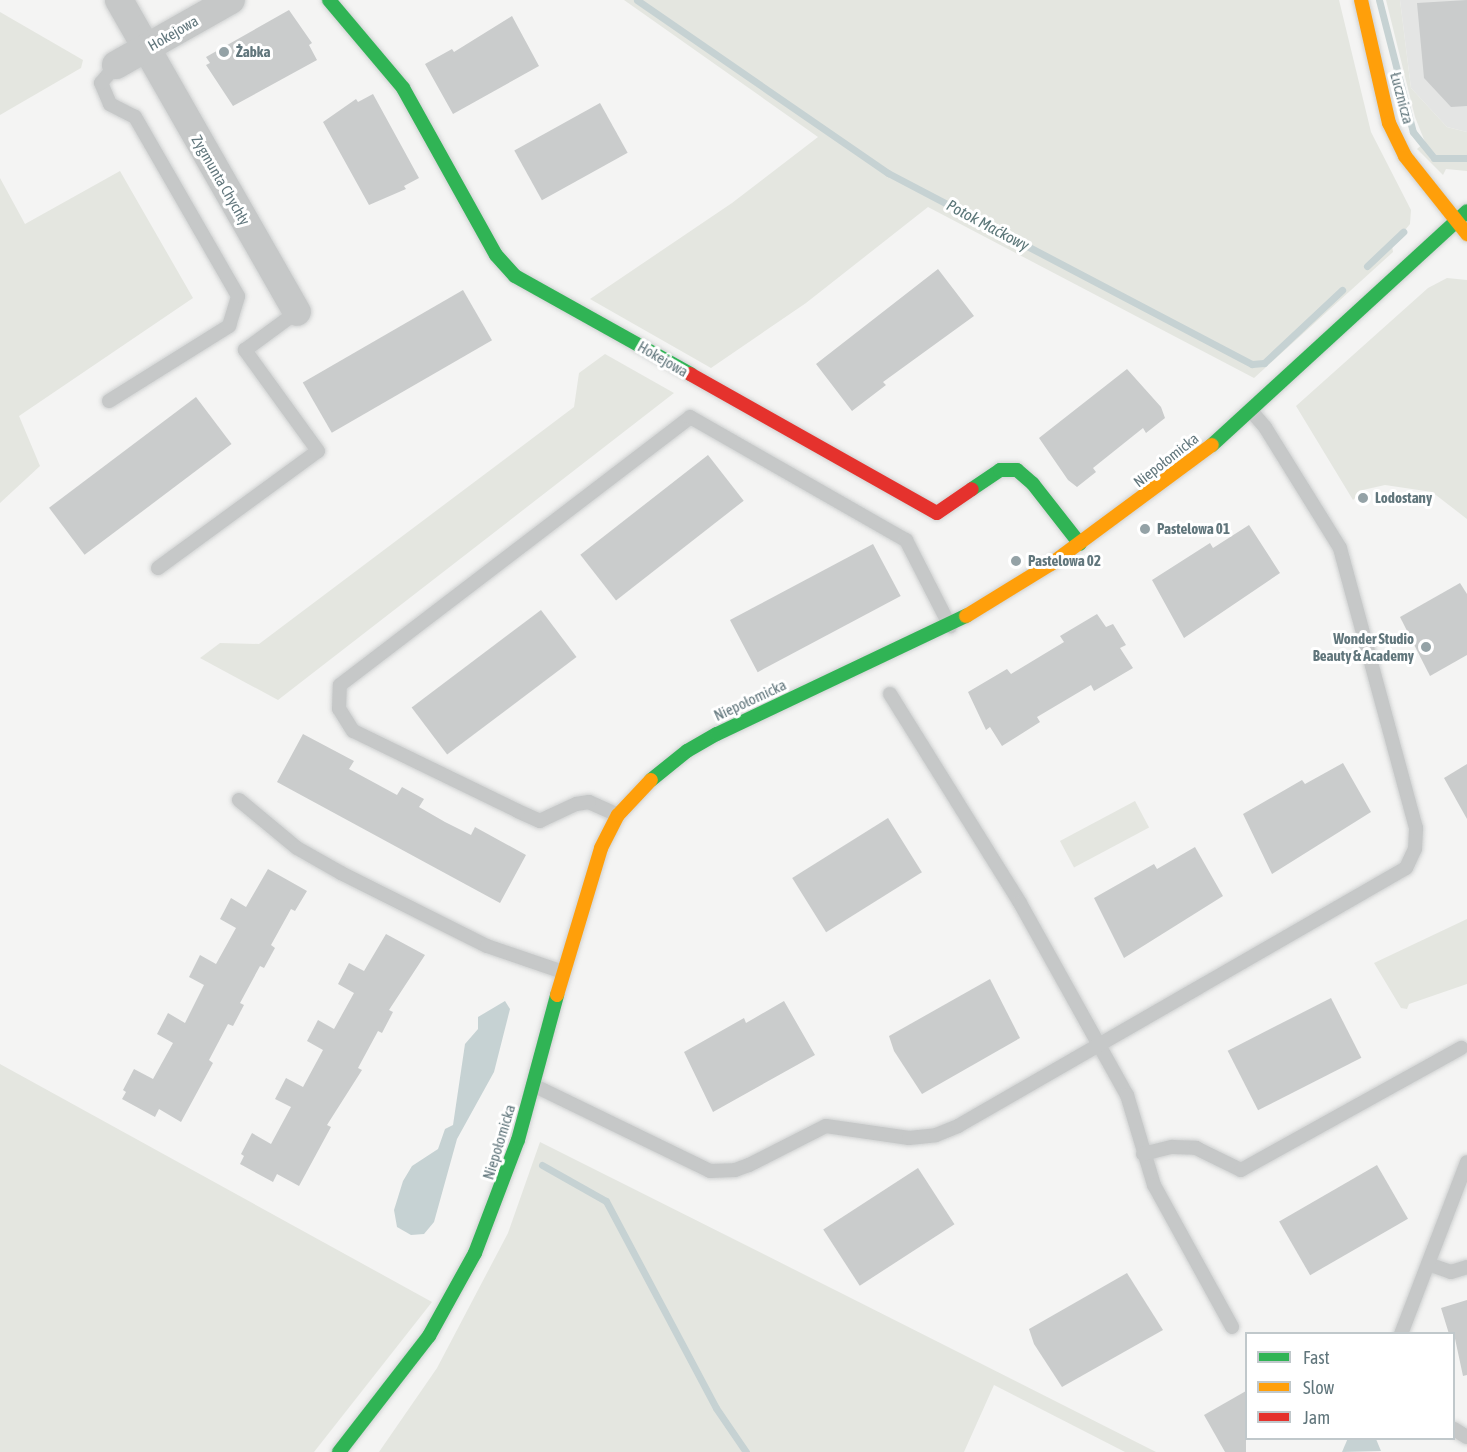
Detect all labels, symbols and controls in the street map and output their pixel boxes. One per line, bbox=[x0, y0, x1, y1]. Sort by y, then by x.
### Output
street label: Hokejowa bbox=[145, 11, 201, 55]
place label: Żabka bbox=[236, 43, 270, 61]
marker: Żabka bbox=[217, 45, 231, 59]
street label: Łucznicza bbox=[1386, 70, 1418, 126]
street label: Zygmunta Chychły bbox=[188, 132, 254, 228]
water label: Potok Maćkowy bbox=[943, 195, 1033, 255]
street label: Hokejowa bbox=[635, 337, 691, 381]
street label: Niepołomicka bbox=[1130, 429, 1202, 491]
place label: Lodostany bbox=[1375, 489, 1432, 507]
marker: Lodostany bbox=[1356, 491, 1370, 505]
place label: Pastelowa 01 bbox=[1157, 520, 1230, 538]
marker: Pastelowa 01 bbox=[1138, 522, 1152, 536]
place label: Pastelowa 02 bbox=[1028, 552, 1101, 570]
marker: Pastelowa 02 bbox=[1009, 554, 1023, 568]
place label: Wonder Studio Beauty & Academy bbox=[1313, 629, 1414, 664]
marker: Wonder Studio Beauty & Academy bbox=[1419, 640, 1433, 654]
street label: Niepołomicka bbox=[711, 675, 789, 725]
street label: Niepołomicka bbox=[479, 1102, 519, 1182]
legend bbox=[1245, 1332, 1455, 1440]
text: Fast bbox=[1303, 1347, 1330, 1368]
text: Slow bbox=[1303, 1377, 1334, 1398]
text: Jam bbox=[1303, 1407, 1330, 1428]

